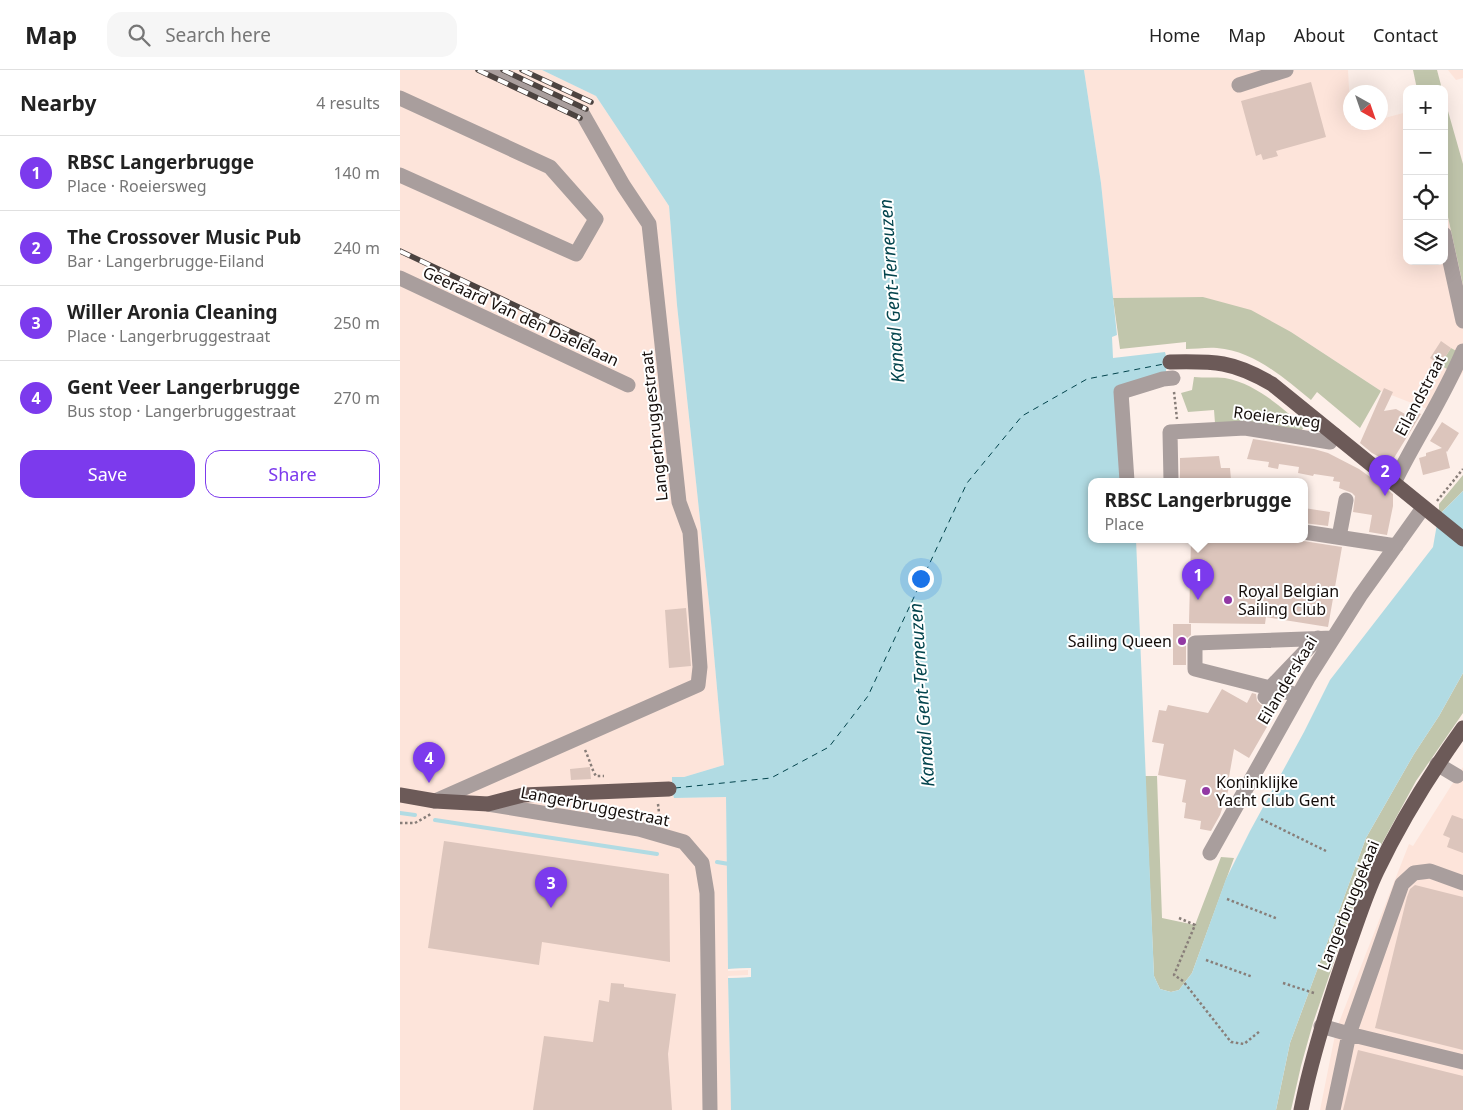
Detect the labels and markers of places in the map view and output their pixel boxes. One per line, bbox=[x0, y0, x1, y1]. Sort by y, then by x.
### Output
pin: 2 bbox=[1369, 455, 1401, 496]
pin: 1 bbox=[1182, 559, 1214, 600]
place label: Royal Belgian Sailing Club bbox=[1238, 580, 1339, 620]
marker: Royal Belgian Sailing Club bbox=[1222, 594, 1234, 606]
place label: Sailing Queen bbox=[1068, 630, 1172, 652]
marker: Sailing Queen bbox=[1176, 635, 1188, 647]
pin: 4 bbox=[413, 742, 445, 783]
place label: Koninklijke Yacht Club Gent bbox=[1216, 771, 1335, 811]
marker: Koninklijke Yacht Club Gent bbox=[1200, 785, 1212, 797]
pin: 3 bbox=[535, 867, 567, 908]

